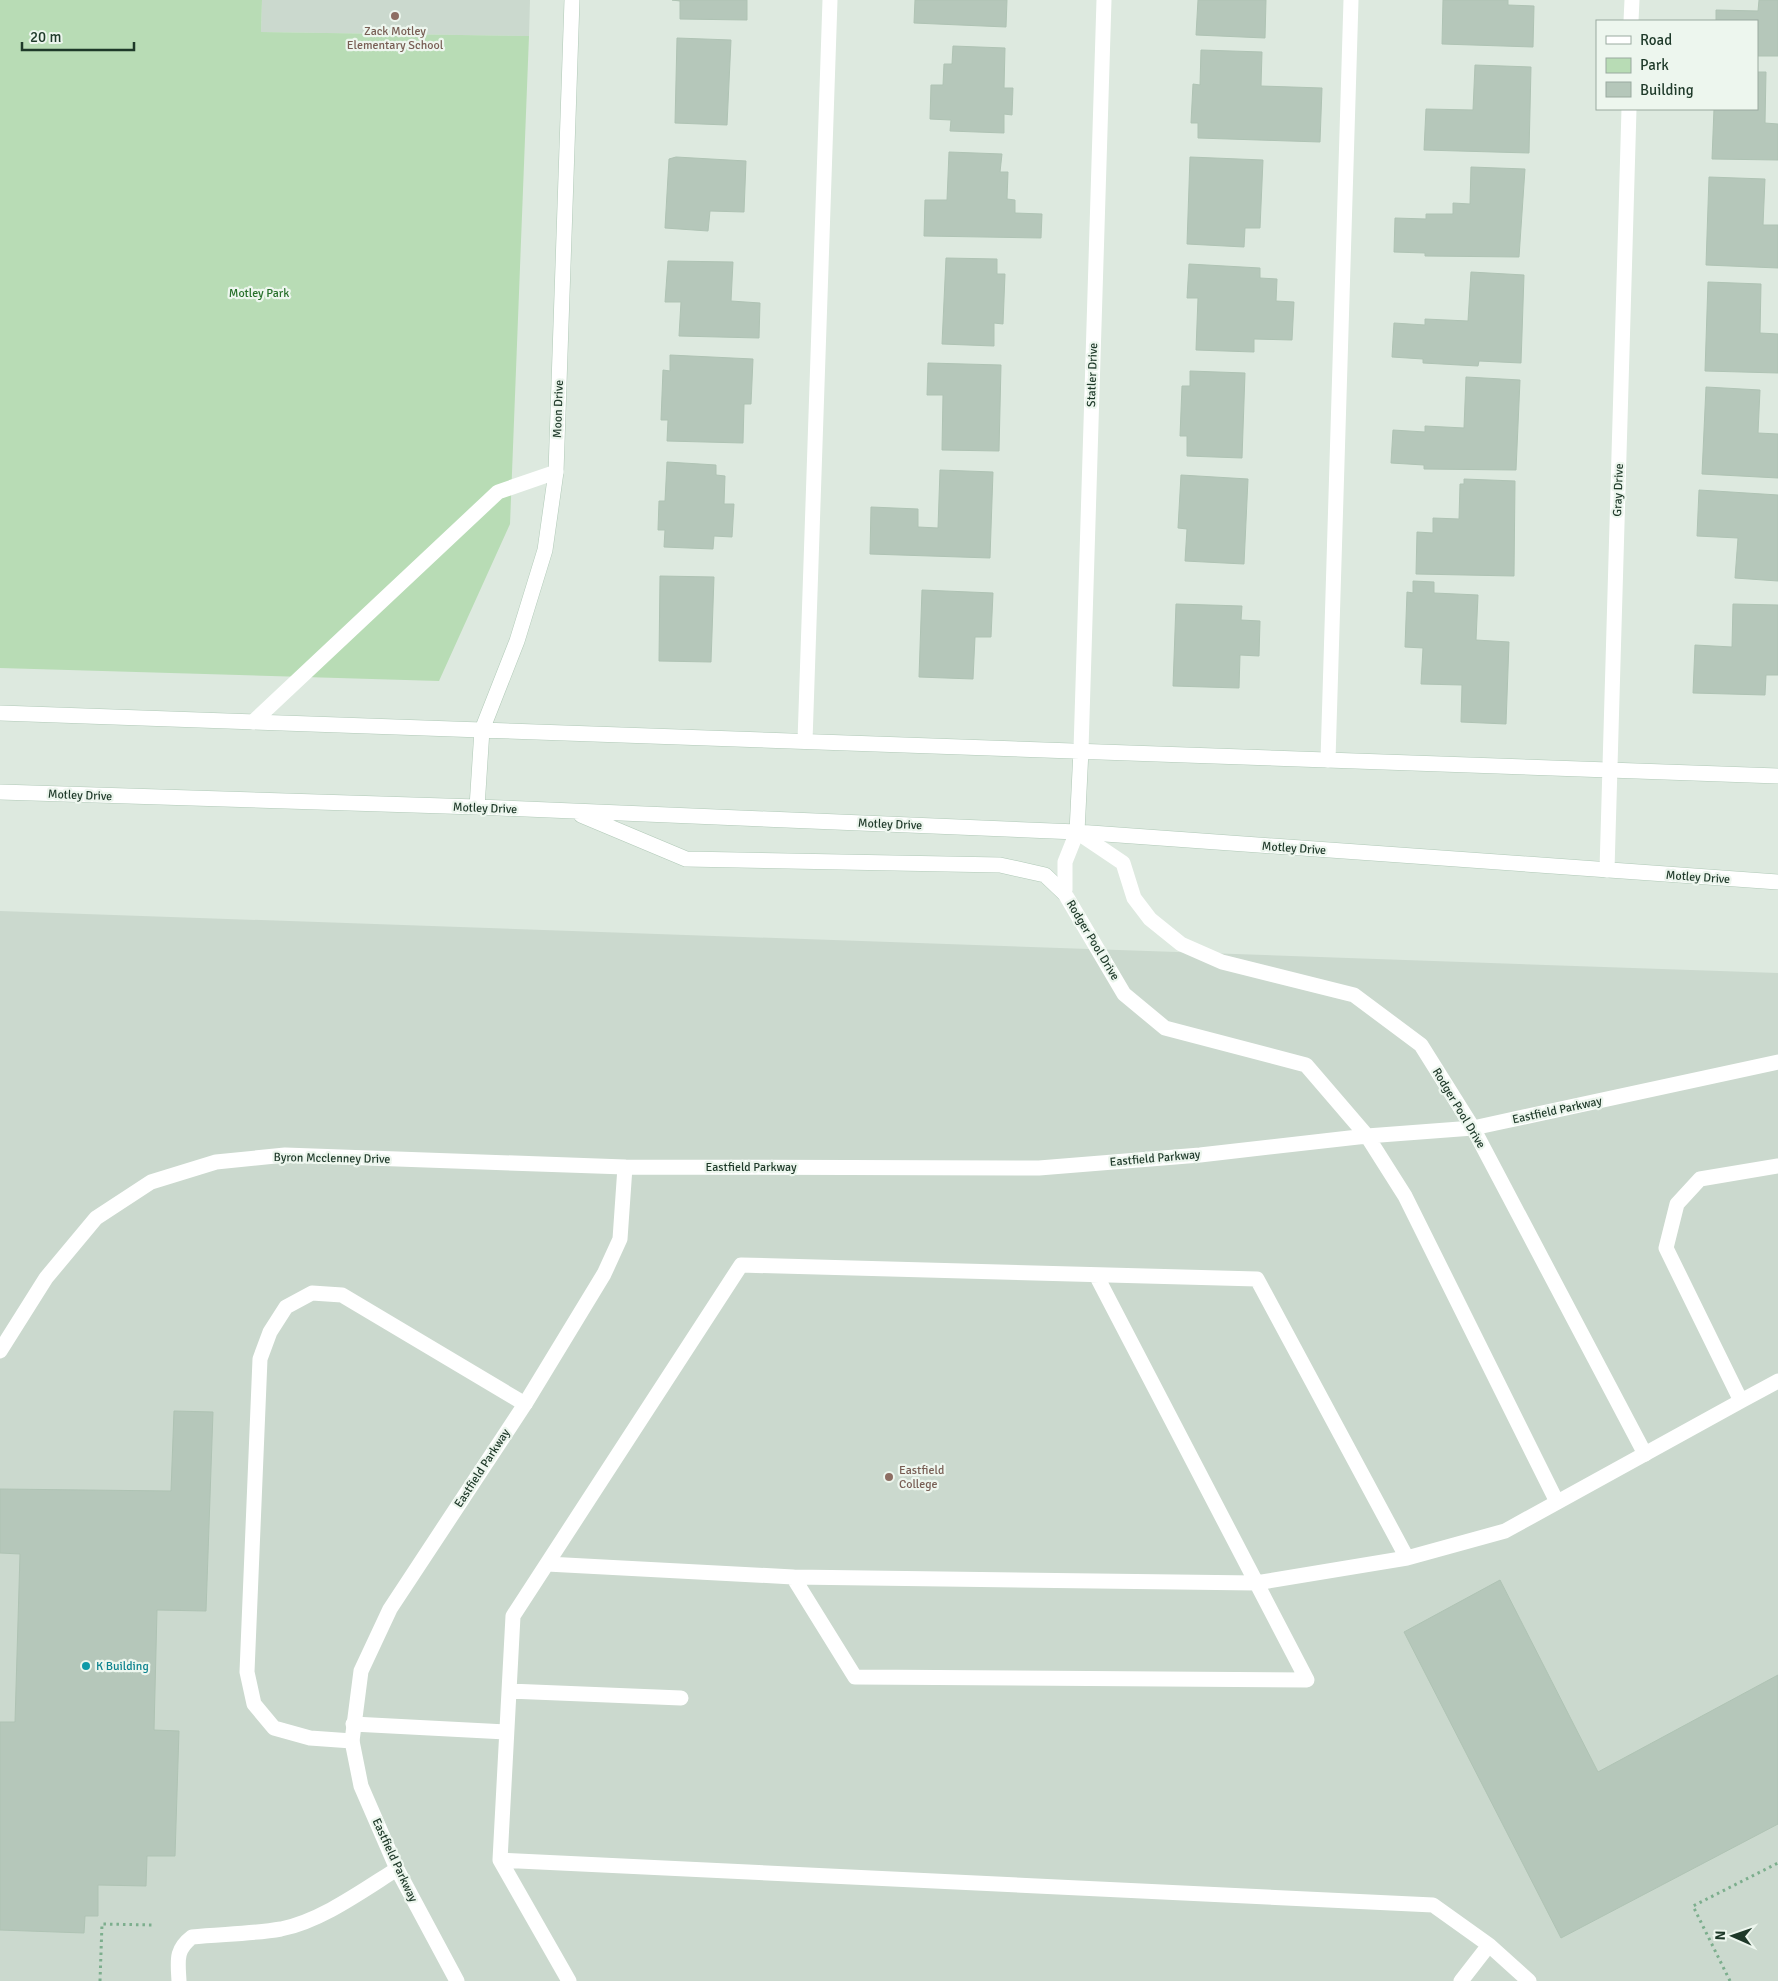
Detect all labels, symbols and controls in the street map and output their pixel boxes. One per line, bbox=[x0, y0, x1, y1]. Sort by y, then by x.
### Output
marker: Zack Motley Elementary School bbox=[389, 10, 401, 22]
scale bar bbox=[22, 20, 135, 52]
legend bbox=[1596, 20, 1758, 110]
place label: Zack Motley Elementary School bbox=[347, 24, 444, 53]
text: 20 m bbox=[30, 28, 61, 46]
text: Road bbox=[1640, 31, 1672, 49]
text: Park bbox=[1640, 56, 1669, 74]
text: Building bbox=[1640, 81, 1694, 99]
park label: Motley Park bbox=[229, 286, 289, 301]
street label: Statler Drive bbox=[1084, 343, 1101, 407]
street label: Moon Drive bbox=[550, 380, 567, 438]
street label: Gray Drive bbox=[1610, 463, 1627, 517]
street label: Motley Drive bbox=[48, 787, 112, 804]
street label: Motley Drive bbox=[453, 800, 517, 817]
street label: Motley Drive bbox=[858, 816, 922, 833]
street label: Motley Drive bbox=[1261, 839, 1327, 858]
street label: Motley Drive bbox=[1665, 868, 1731, 887]
street label: Rodger Pool Drive bbox=[1063, 897, 1122, 983]
street label: Rodger Pool Drive bbox=[1429, 1065, 1488, 1151]
street label: Eastfield Parkway bbox=[1511, 1094, 1604, 1127]
street label: Eastfield Parkway bbox=[1109, 1147, 1201, 1170]
street label: Byron Mcclenney Drive bbox=[274, 1150, 390, 1167]
street label: Eastfield Parkway bbox=[705, 1160, 797, 1175]
street label: Eastfield Parkway bbox=[451, 1426, 514, 1511]
place label: Eastfield College bbox=[899, 1463, 944, 1492]
marker: Eastfield College bbox=[883, 1471, 895, 1483]
place label: K Building bbox=[96, 1659, 149, 1674]
marker: K Building bbox=[80, 1660, 92, 1672]
street label: Eastfield Parkway bbox=[369, 1816, 421, 1905]
north arrow bbox=[1708, 1911, 1758, 1961]
text: N bbox=[1712, 1930, 1729, 1941]

